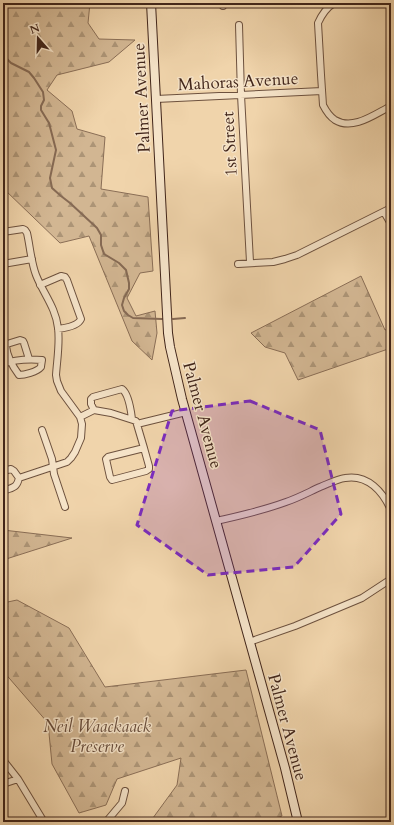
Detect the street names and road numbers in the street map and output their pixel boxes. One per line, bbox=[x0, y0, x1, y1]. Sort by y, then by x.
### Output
street label: Palmer Avenue bbox=[127, 43, 156, 153]
street label: Mahoras Avenue bbox=[177, 67, 299, 96]
street label: 1st Street bbox=[216, 110, 243, 177]
street label: Palmer Avenue bbox=[177, 359, 228, 471]
street label: Palmer Avenue bbox=[262, 671, 313, 783]

